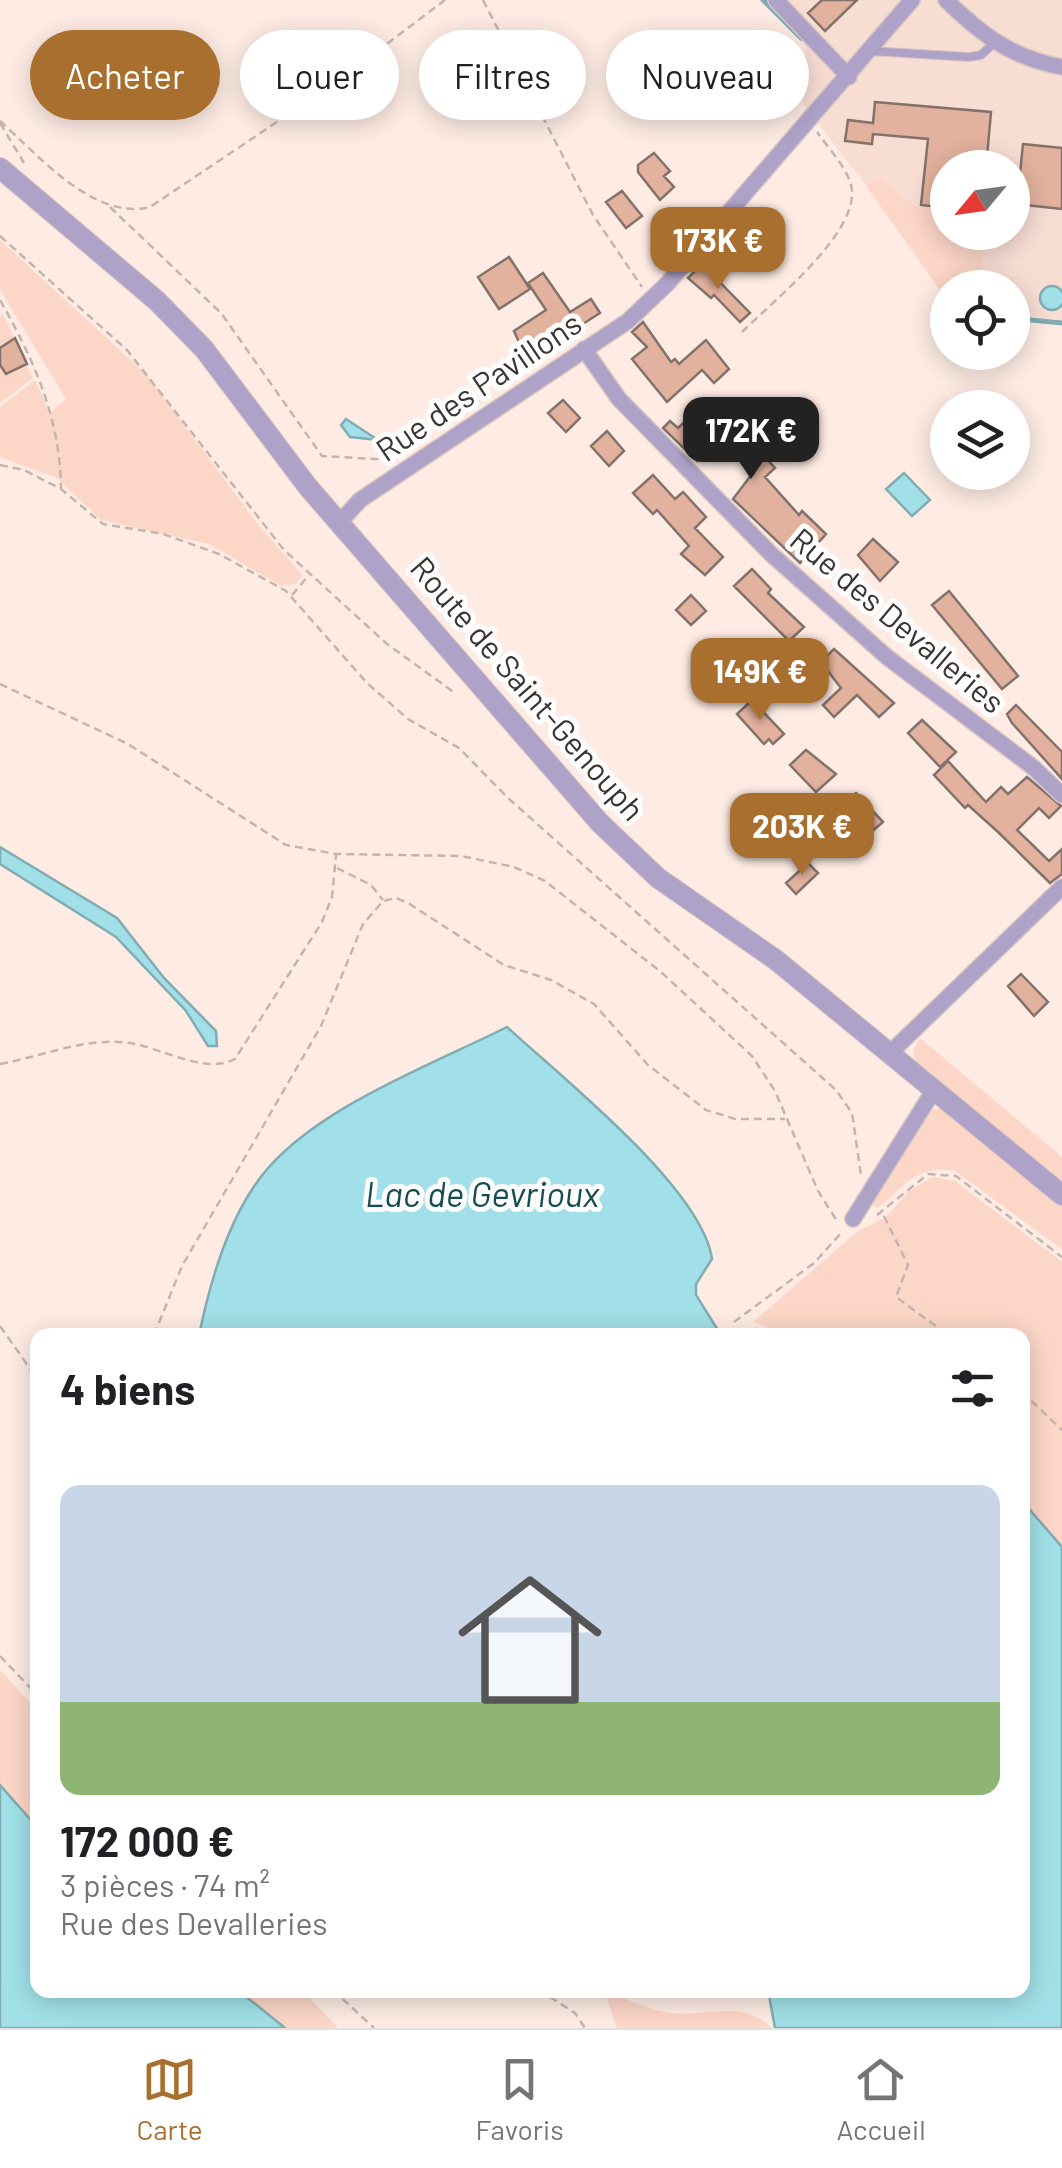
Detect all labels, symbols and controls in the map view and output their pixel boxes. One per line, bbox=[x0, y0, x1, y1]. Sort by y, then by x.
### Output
chip: Acheter bbox=[30, 30, 220, 120]
chip: Louer bbox=[240, 30, 399, 120]
chip: Filtres bbox=[419, 30, 586, 120]
chip: Nouveau bbox=[606, 30, 809, 120]
north arrow bbox=[930, 150, 1030, 250]
map controls bbox=[930, 150, 1030, 490]
pin: 173K € bbox=[637, 207, 799, 292]
text: 173K € bbox=[672, 220, 764, 258]
button: locate bbox=[930, 270, 1030, 370]
street label: Rue des Pavillons bbox=[368, 303, 588, 468]
button: layers bbox=[930, 390, 1030, 490]
pin: 172K € bbox=[670, 397, 832, 482]
text: 172K € bbox=[705, 410, 797, 448]
street label: Rue des Devalleries bbox=[784, 519, 1013, 720]
street label: Route de Saint-Genouph bbox=[404, 548, 653, 827]
pin: 149K € bbox=[679, 638, 841, 723]
text: 149K € bbox=[713, 651, 807, 689]
pin: 203K € bbox=[721, 793, 883, 878]
text: 203K € bbox=[752, 806, 852, 844]
water label: Lac de Gevrioux bbox=[365, 1172, 600, 1214]
icon: filters bbox=[945, 1361, 1000, 1416]
text: 4 biens bbox=[60, 1363, 195, 1413]
icon: home bbox=[440, 1550, 620, 1730]
text: 172 000 € bbox=[60, 1815, 234, 1865]
text: 3 pièces · 74 m² bbox=[60, 1865, 270, 1903]
text: Rue des Devalleries bbox=[60, 1903, 328, 1941]
tab: Carte bbox=[136, 2052, 203, 2146]
tab: Favoris bbox=[476, 2052, 564, 2146]
tab: Accueil bbox=[836, 2052, 926, 2146]

